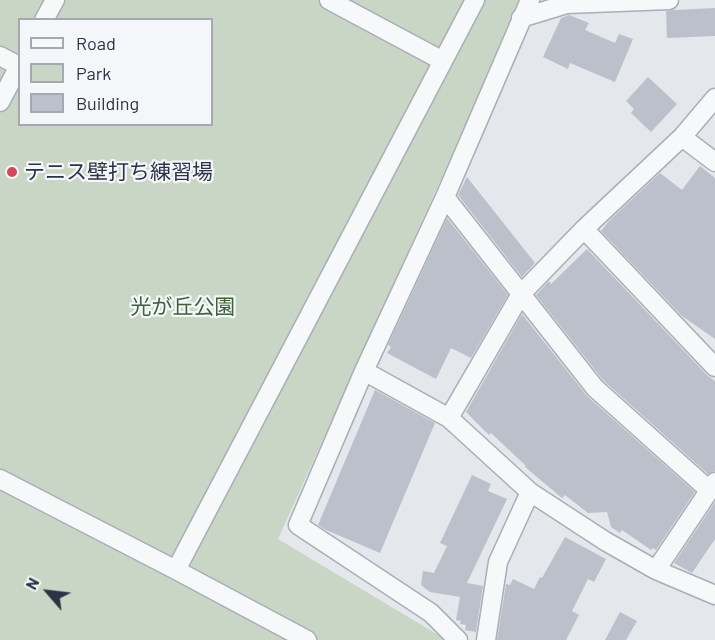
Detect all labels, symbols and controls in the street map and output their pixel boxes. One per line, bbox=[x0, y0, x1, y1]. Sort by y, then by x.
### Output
legend bbox=[18, 18, 213, 126]
text: Road bbox=[76, 32, 116, 54]
text: Park bbox=[76, 62, 111, 84]
text: Building bbox=[76, 92, 139, 114]
place label: テニス壁打ち練習場 bbox=[24, 159, 213, 185]
marker: テニス壁打ち練習場 bbox=[5, 165, 19, 179]
park label: 光が丘公園 bbox=[131, 294, 235, 320]
north arrow bbox=[18, 562, 78, 622]
text: N bbox=[21, 574, 43, 592]

